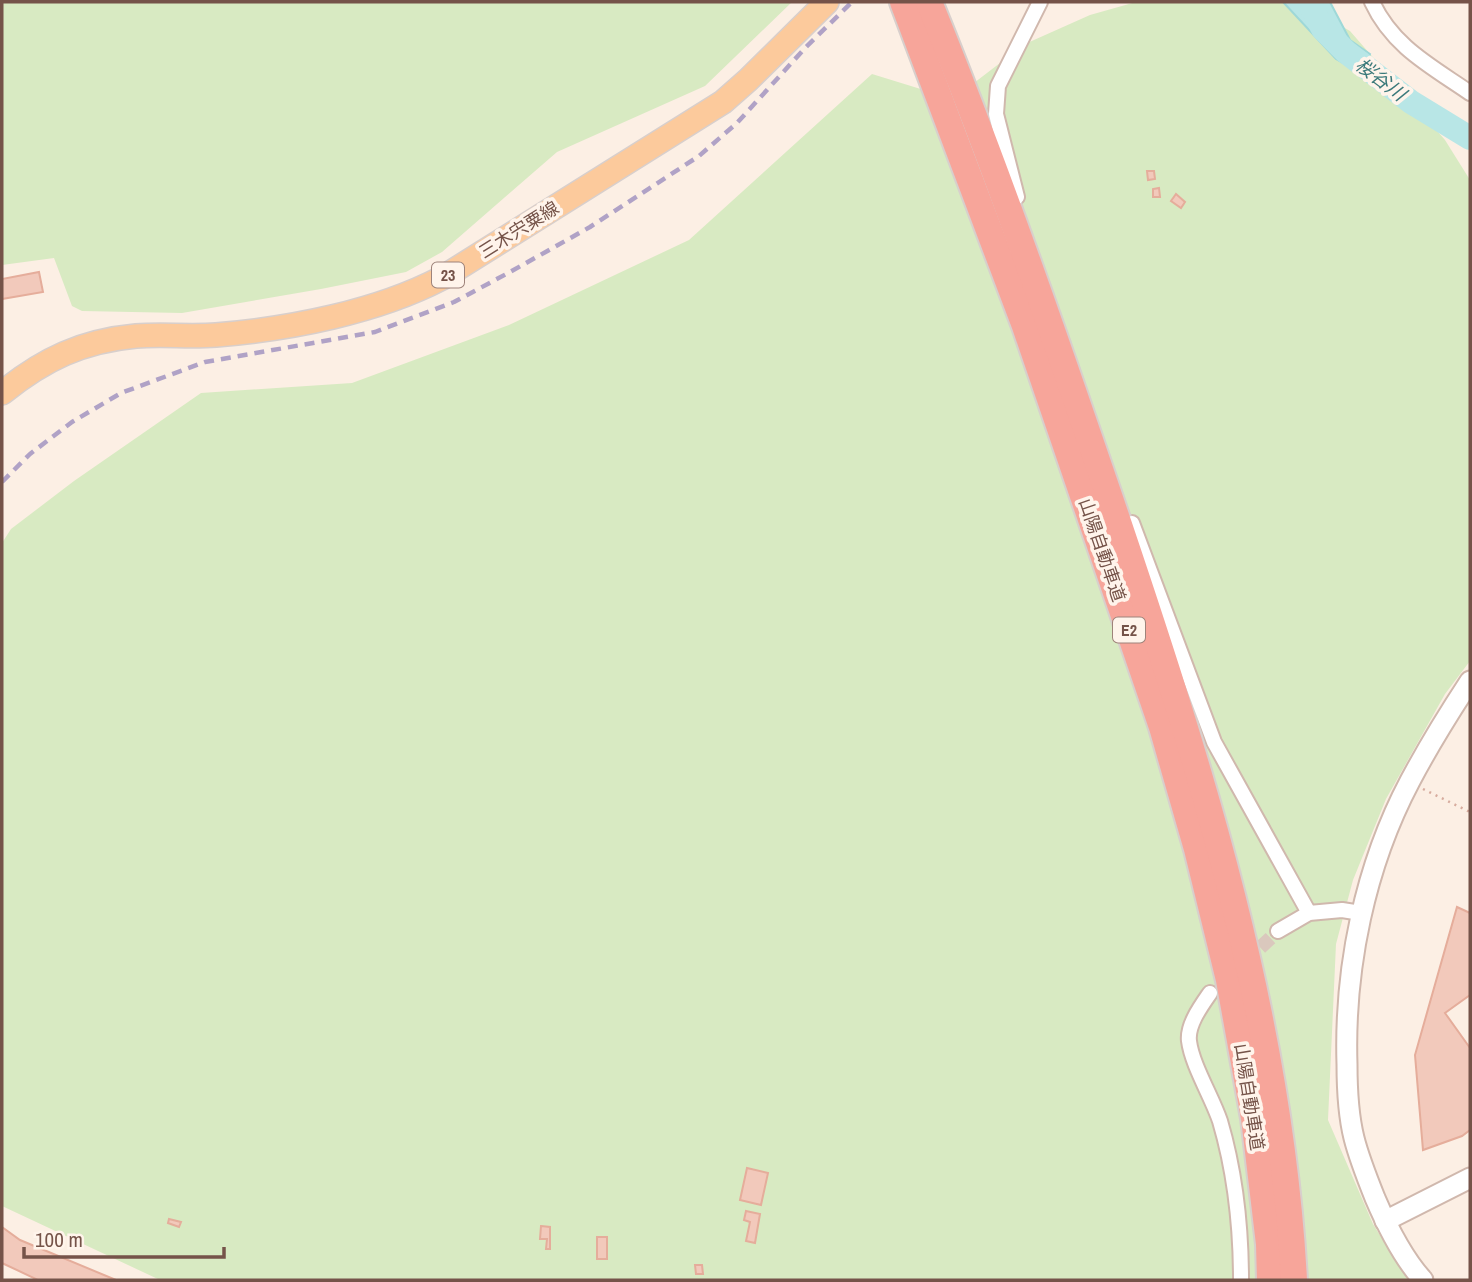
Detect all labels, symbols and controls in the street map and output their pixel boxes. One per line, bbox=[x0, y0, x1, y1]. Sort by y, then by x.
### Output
water label: 桜谷川 bbox=[1350, 51, 1413, 108]
street label: 三木宍粟線 bbox=[474, 195, 564, 264]
road number: 23 bbox=[432, 262, 464, 288]
street label: 山陽自動車道 bbox=[1073, 495, 1132, 605]
road number: E2 bbox=[1113, 618, 1145, 642]
street label: 山陽自動車道 bbox=[1229, 1042, 1270, 1152]
scale bar bbox=[24, 1216, 224, 1260]
text: 100 m bbox=[35, 1225, 83, 1254]

